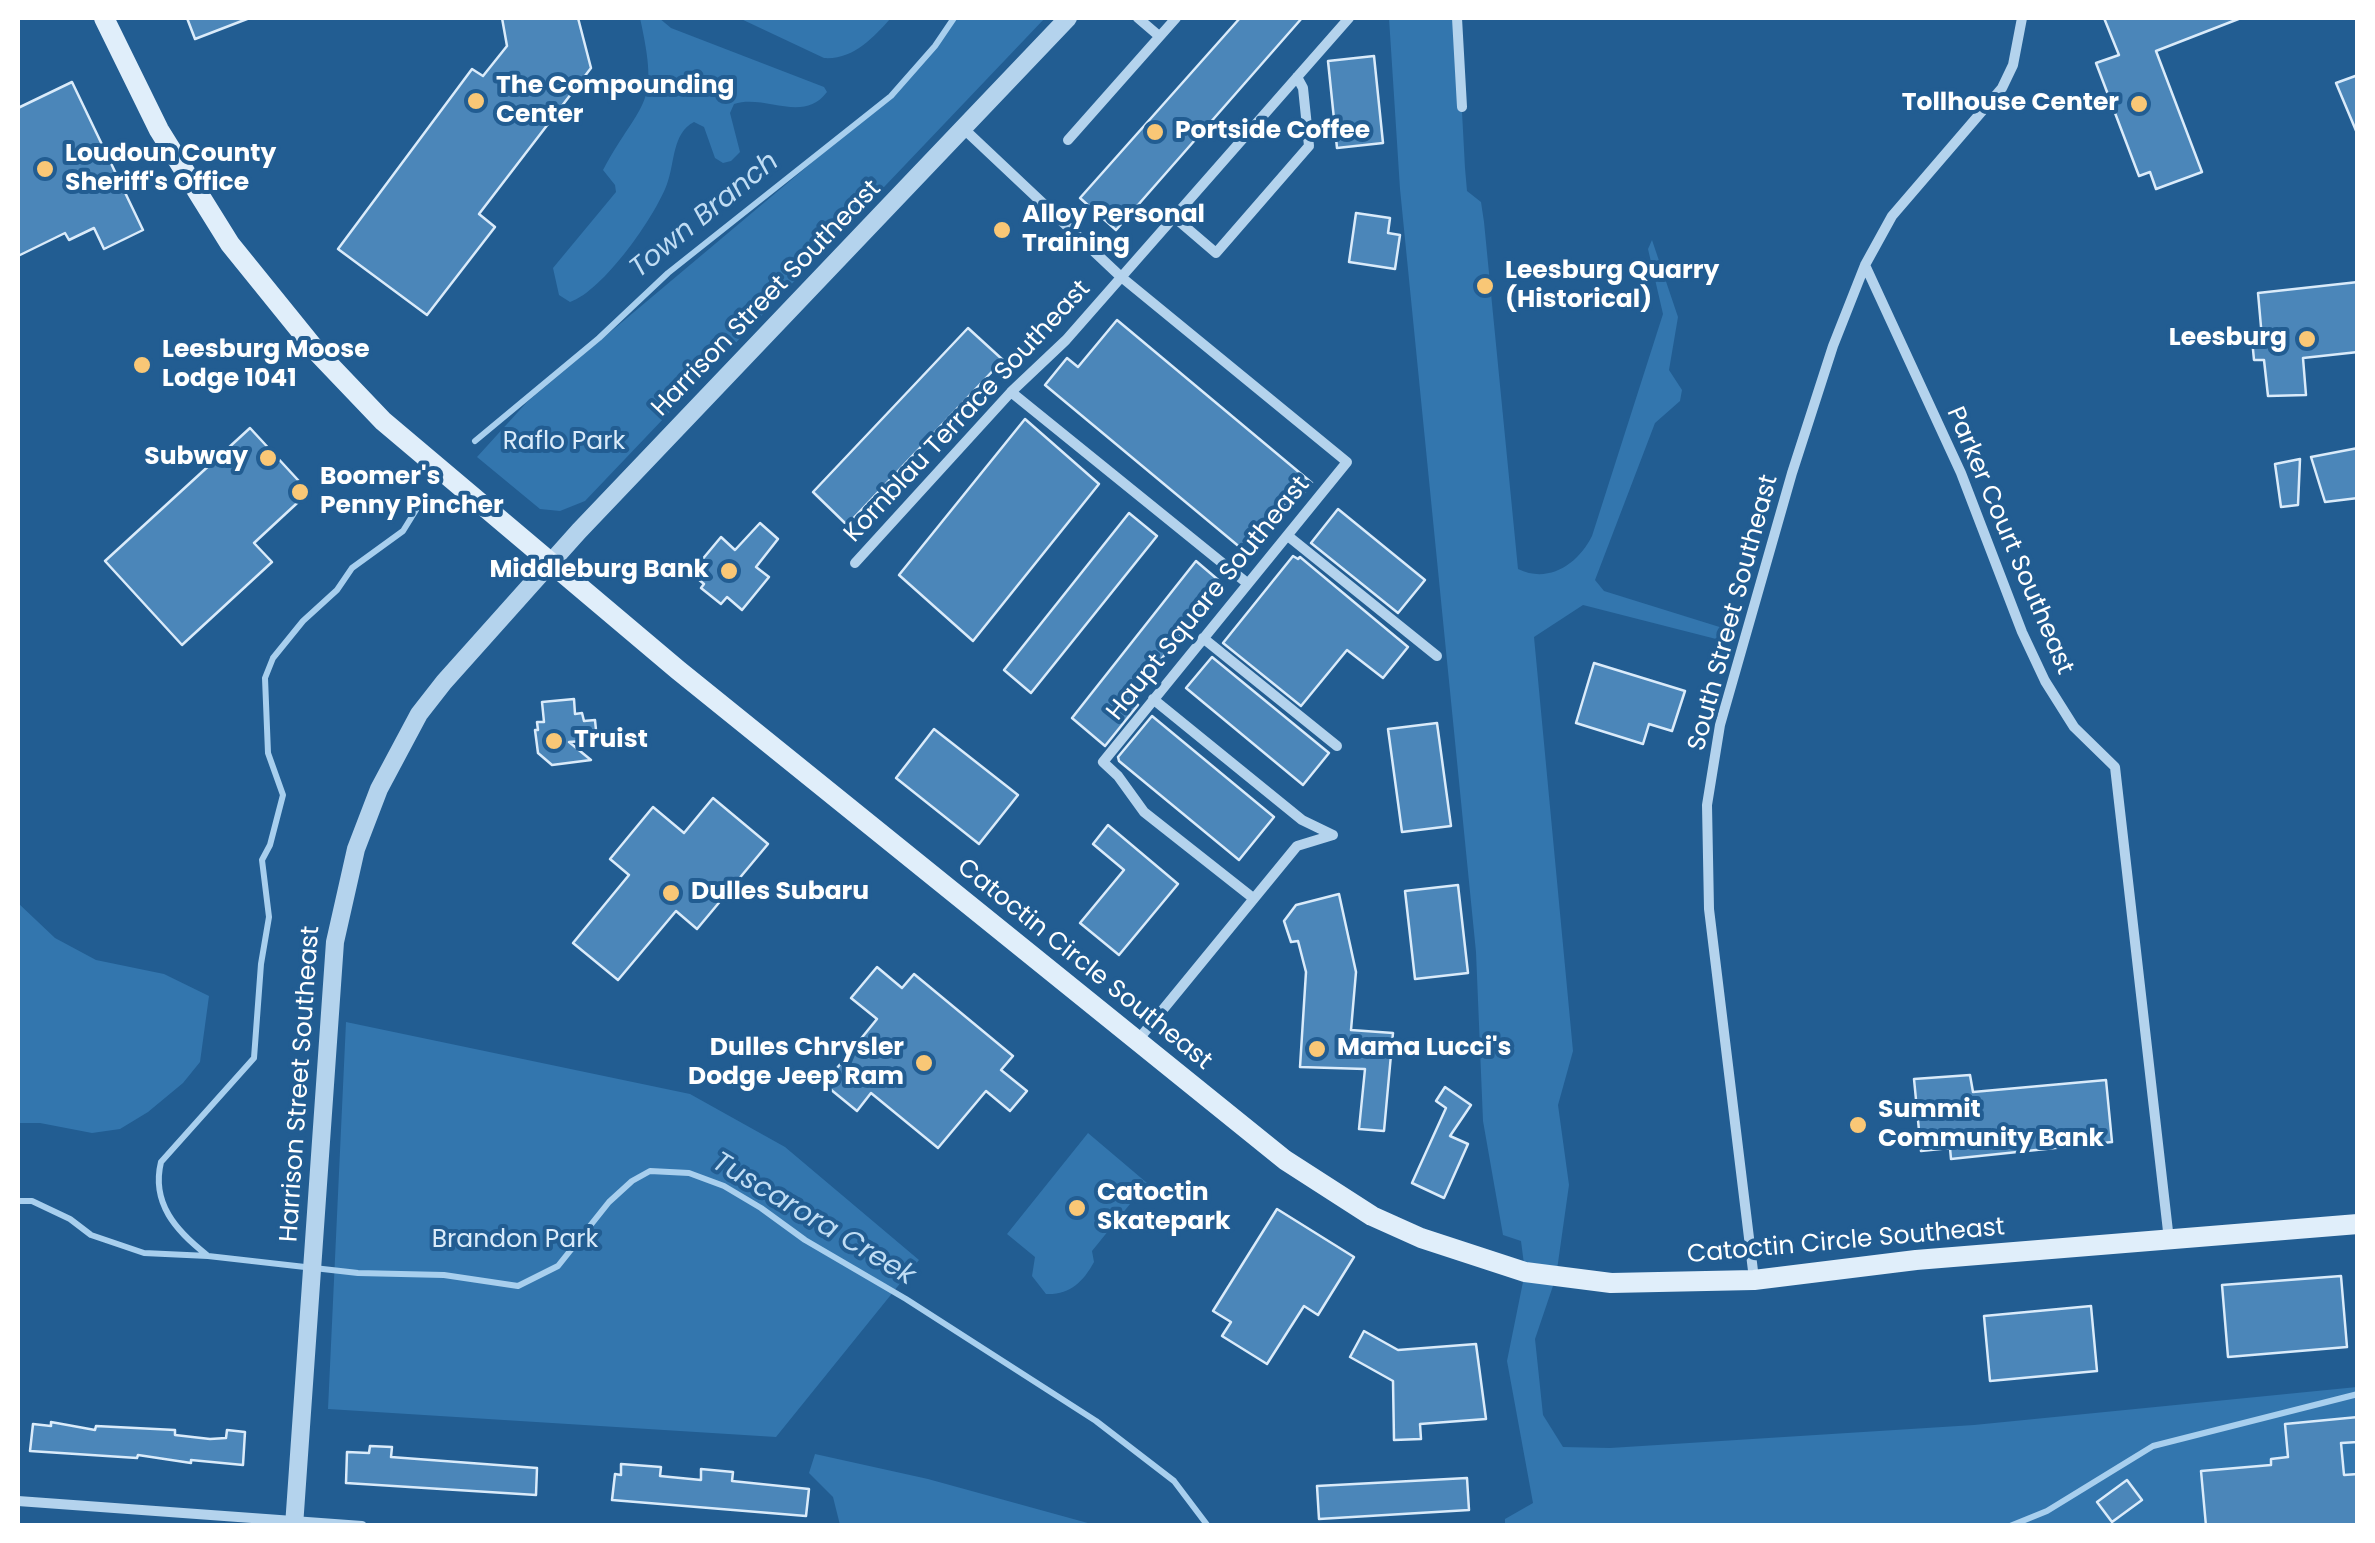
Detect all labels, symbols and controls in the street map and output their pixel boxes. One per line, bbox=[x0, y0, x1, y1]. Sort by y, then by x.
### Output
place label: The Compounding Center bbox=[496, 72, 735, 131]
place label: Tollhouse Center bbox=[1902, 89, 2119, 119]
marker: The Compounding Center bbox=[465, 90, 487, 112]
marker: Tollhouse Center bbox=[2128, 93, 2150, 115]
place label: Portside Coffee bbox=[1175, 117, 1370, 147]
marker: Portside Coffee bbox=[1144, 121, 1166, 143]
place label: Loudoun County Sheriff's Office bbox=[65, 140, 276, 199]
water label: Town Branch bbox=[624, 146, 786, 286]
marker: Loudoun County Sheriff's Office bbox=[34, 158, 56, 180]
street label: Harrison Street Southeast bbox=[646, 175, 888, 423]
place label: Alloy Personal Training bbox=[1022, 201, 1205, 260]
marker: Alloy Personal Training bbox=[991, 219, 1013, 241]
place label: Leesburg Quarry (Historical) bbox=[1505, 257, 1719, 316]
street label: Kornblau Terrace Southeast bbox=[839, 275, 1097, 549]
marker: Leesburg Quarry (Historical) bbox=[1474, 275, 1496, 297]
place label: Leesburg bbox=[2169, 324, 2287, 354]
marker: Leesburg bbox=[2296, 328, 2318, 350]
place label: Leesburg Moose Lodge 1041 bbox=[162, 336, 370, 395]
marker: Leesburg Moose Lodge 1041 bbox=[131, 354, 153, 376]
street label: Parker Court Southeast bbox=[1939, 403, 2079, 679]
park label: Raflo Park bbox=[503, 428, 625, 458]
place label: Subway bbox=[144, 443, 248, 473]
marker: Subway bbox=[257, 447, 279, 469]
place label: Boomer's Penny Pincher bbox=[320, 463, 504, 522]
street label: Haupt Square Southeast bbox=[1101, 471, 1317, 727]
street label: South Street Southeast bbox=[1683, 472, 1785, 754]
marker: Boomer's Penny Pincher bbox=[289, 481, 311, 503]
place label: Middleburg Bank bbox=[489, 556, 709, 586]
marker: Middleburg Bank bbox=[718, 560, 740, 582]
place label: Truist bbox=[574, 726, 648, 756]
marker: Truist bbox=[543, 730, 565, 752]
street label: Catoctin Circle Southeast bbox=[951, 853, 1217, 1077]
place label: Dulles Subaru bbox=[691, 878, 869, 908]
marker: Dulles Subaru bbox=[660, 882, 682, 904]
street label: Harrison Street Southeast bbox=[275, 925, 327, 1243]
place label: Dulles Chrysler Dodge Jeep Ram bbox=[688, 1034, 904, 1093]
place label: Mama Lucci's bbox=[1337, 1034, 1512, 1064]
marker: Mama Lucci's bbox=[1306, 1038, 1328, 1060]
marker: Dulles Chrysler Dodge Jeep Ram bbox=[913, 1052, 935, 1074]
place label: Summit Community Bank bbox=[1878, 1096, 2104, 1155]
marker: Summit Community Bank bbox=[1847, 1114, 1869, 1136]
water label: Tuscarora Creek bbox=[705, 1146, 921, 1294]
place label: Catoctin Skatepark bbox=[1097, 1179, 1230, 1238]
marker: Catoctin Skatepark bbox=[1066, 1197, 1088, 1219]
street label: Catoctin Circle Southeast bbox=[1686, 1213, 2006, 1271]
park label: Brandon Park bbox=[432, 1226, 598, 1256]

